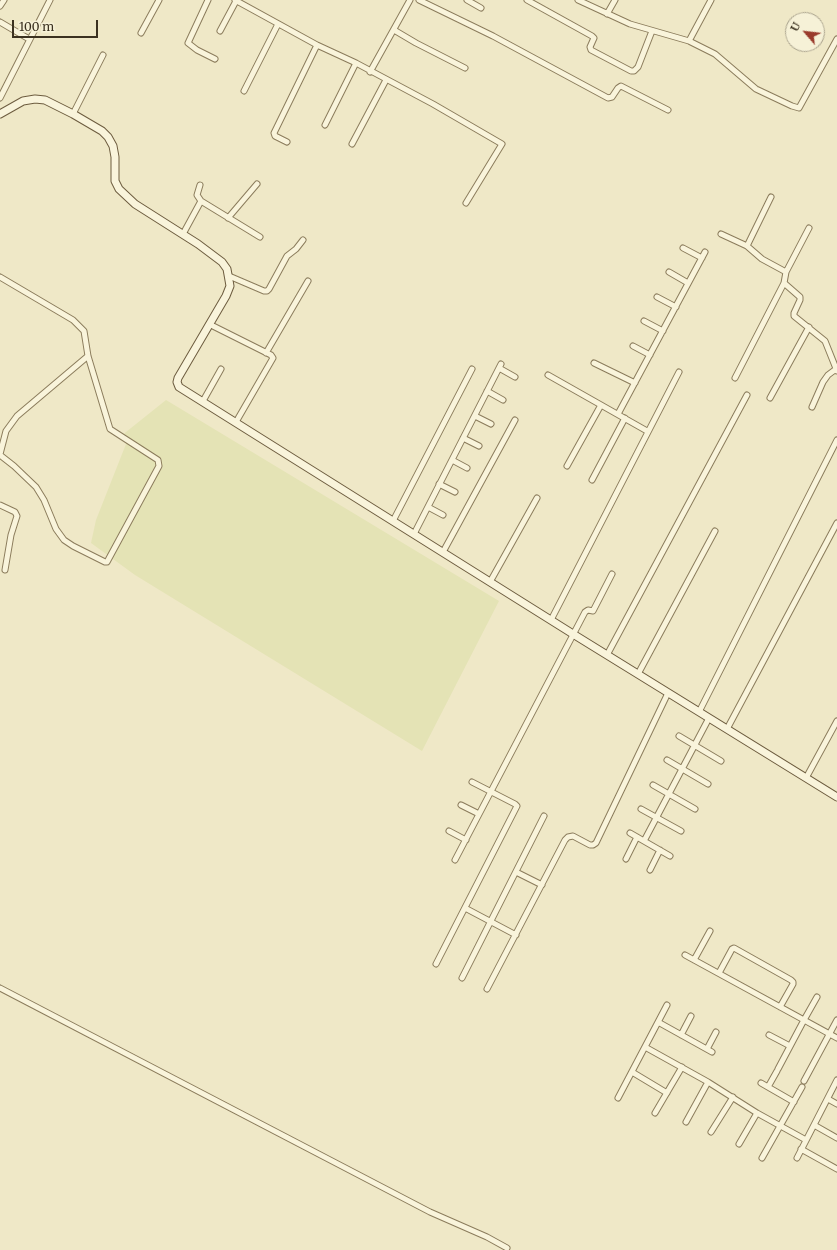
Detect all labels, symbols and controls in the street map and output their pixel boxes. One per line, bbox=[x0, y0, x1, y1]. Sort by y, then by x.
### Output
scale bar bbox=[14, 12, 100, 38]
north arrow bbox=[785, 12, 825, 52]
text: 100 m bbox=[19, 19, 54, 34]
text: U bbox=[787, 20, 803, 34]

